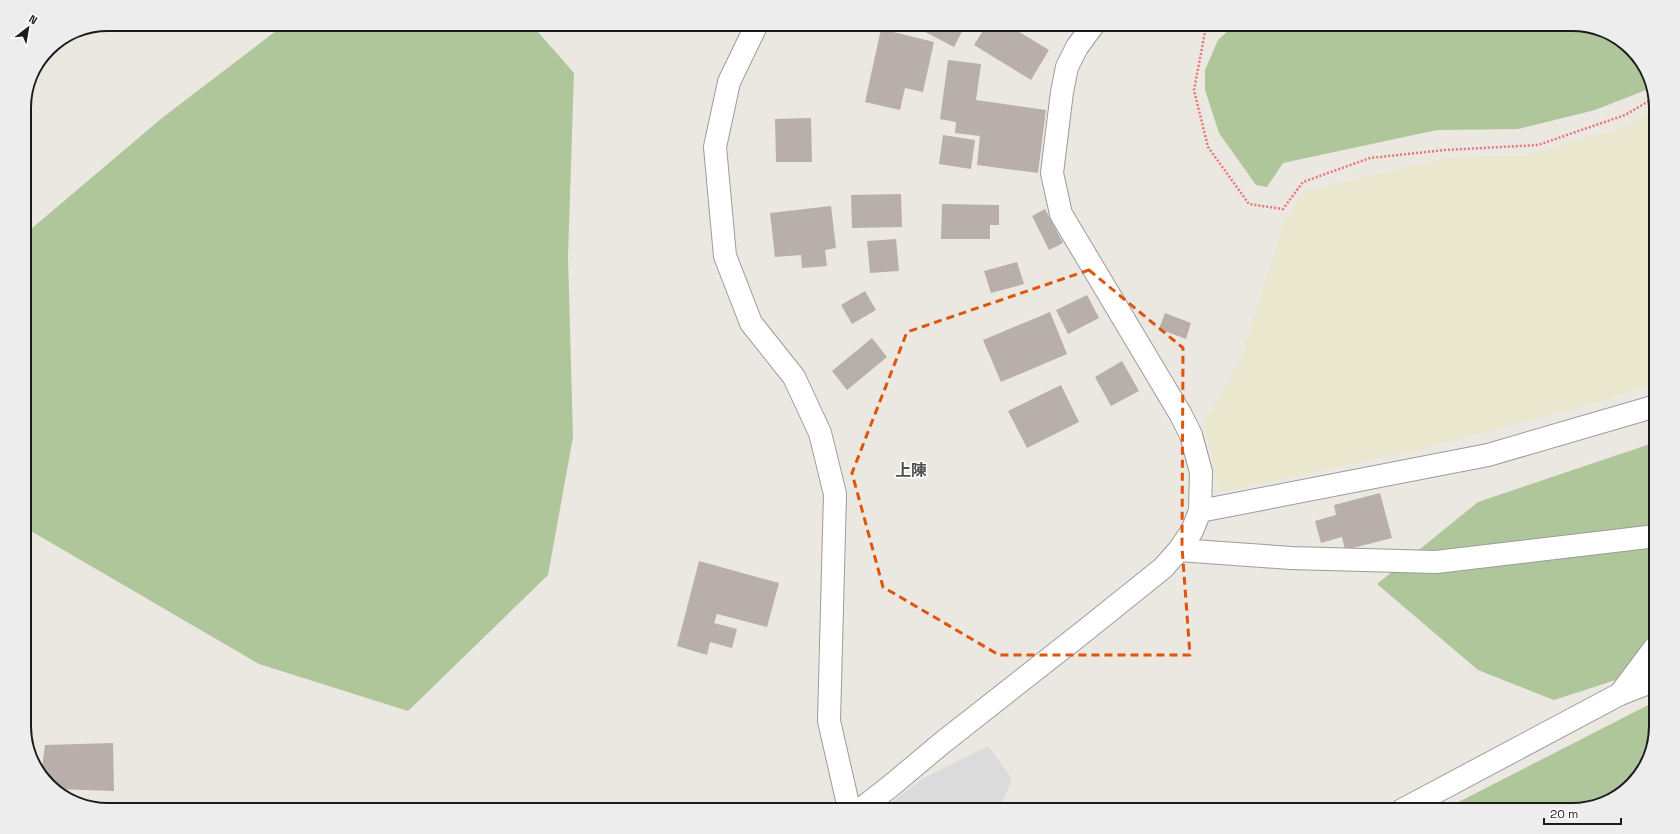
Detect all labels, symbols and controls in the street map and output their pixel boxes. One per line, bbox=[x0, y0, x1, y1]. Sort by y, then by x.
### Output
north arrow bbox=[8, 8, 48, 48]
text: N bbox=[26, 12, 40, 27]
district label: 上陳 bbox=[895, 460, 927, 481]
scale bar bbox=[1544, 800, 1621, 826]
text: 20 m bbox=[1550, 806, 1578, 822]

